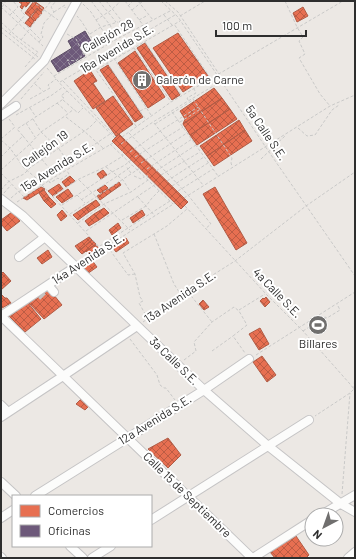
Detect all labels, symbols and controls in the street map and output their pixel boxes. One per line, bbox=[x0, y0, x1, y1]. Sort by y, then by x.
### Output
scale bar bbox=[216, 12, 306, 38]
street label: Callejón 28 bbox=[80, 15, 135, 55]
text: 100 m bbox=[222, 18, 252, 32]
street label: 16a Avenida S.E. bbox=[77, 21, 156, 76]
building icon: Galerón de Carne bbox=[131, 69, 153, 91]
place label: Galerón de Carne bbox=[156, 72, 244, 86]
street label: 5a Calle S.E. bbox=[243, 102, 290, 163]
street label: Callejón 19 bbox=[18, 127, 70, 170]
street label: 15a Avenida S.E. bbox=[18, 138, 95, 194]
street label: 14a Avenida S.E. bbox=[49, 230, 126, 287]
street label: 4a Calle S.E. bbox=[251, 265, 305, 320]
street label: 13a Avenida S.E. bbox=[141, 267, 218, 325]
sports icon: Billares bbox=[307, 314, 329, 336]
street label: 3a Calle S.E. bbox=[147, 333, 202, 387]
place label: Billares bbox=[299, 336, 338, 350]
street label: 12a Avenida S.E. bbox=[115, 391, 194, 447]
street label: Calle 15 de Septiembre bbox=[141, 449, 235, 540]
legend bbox=[12, 495, 152, 547]
text: Comercios bbox=[48, 503, 104, 517]
north arrow bbox=[304, 507, 344, 547]
text: Oficinas bbox=[48, 523, 91, 537]
text: N bbox=[310, 528, 324, 542]

